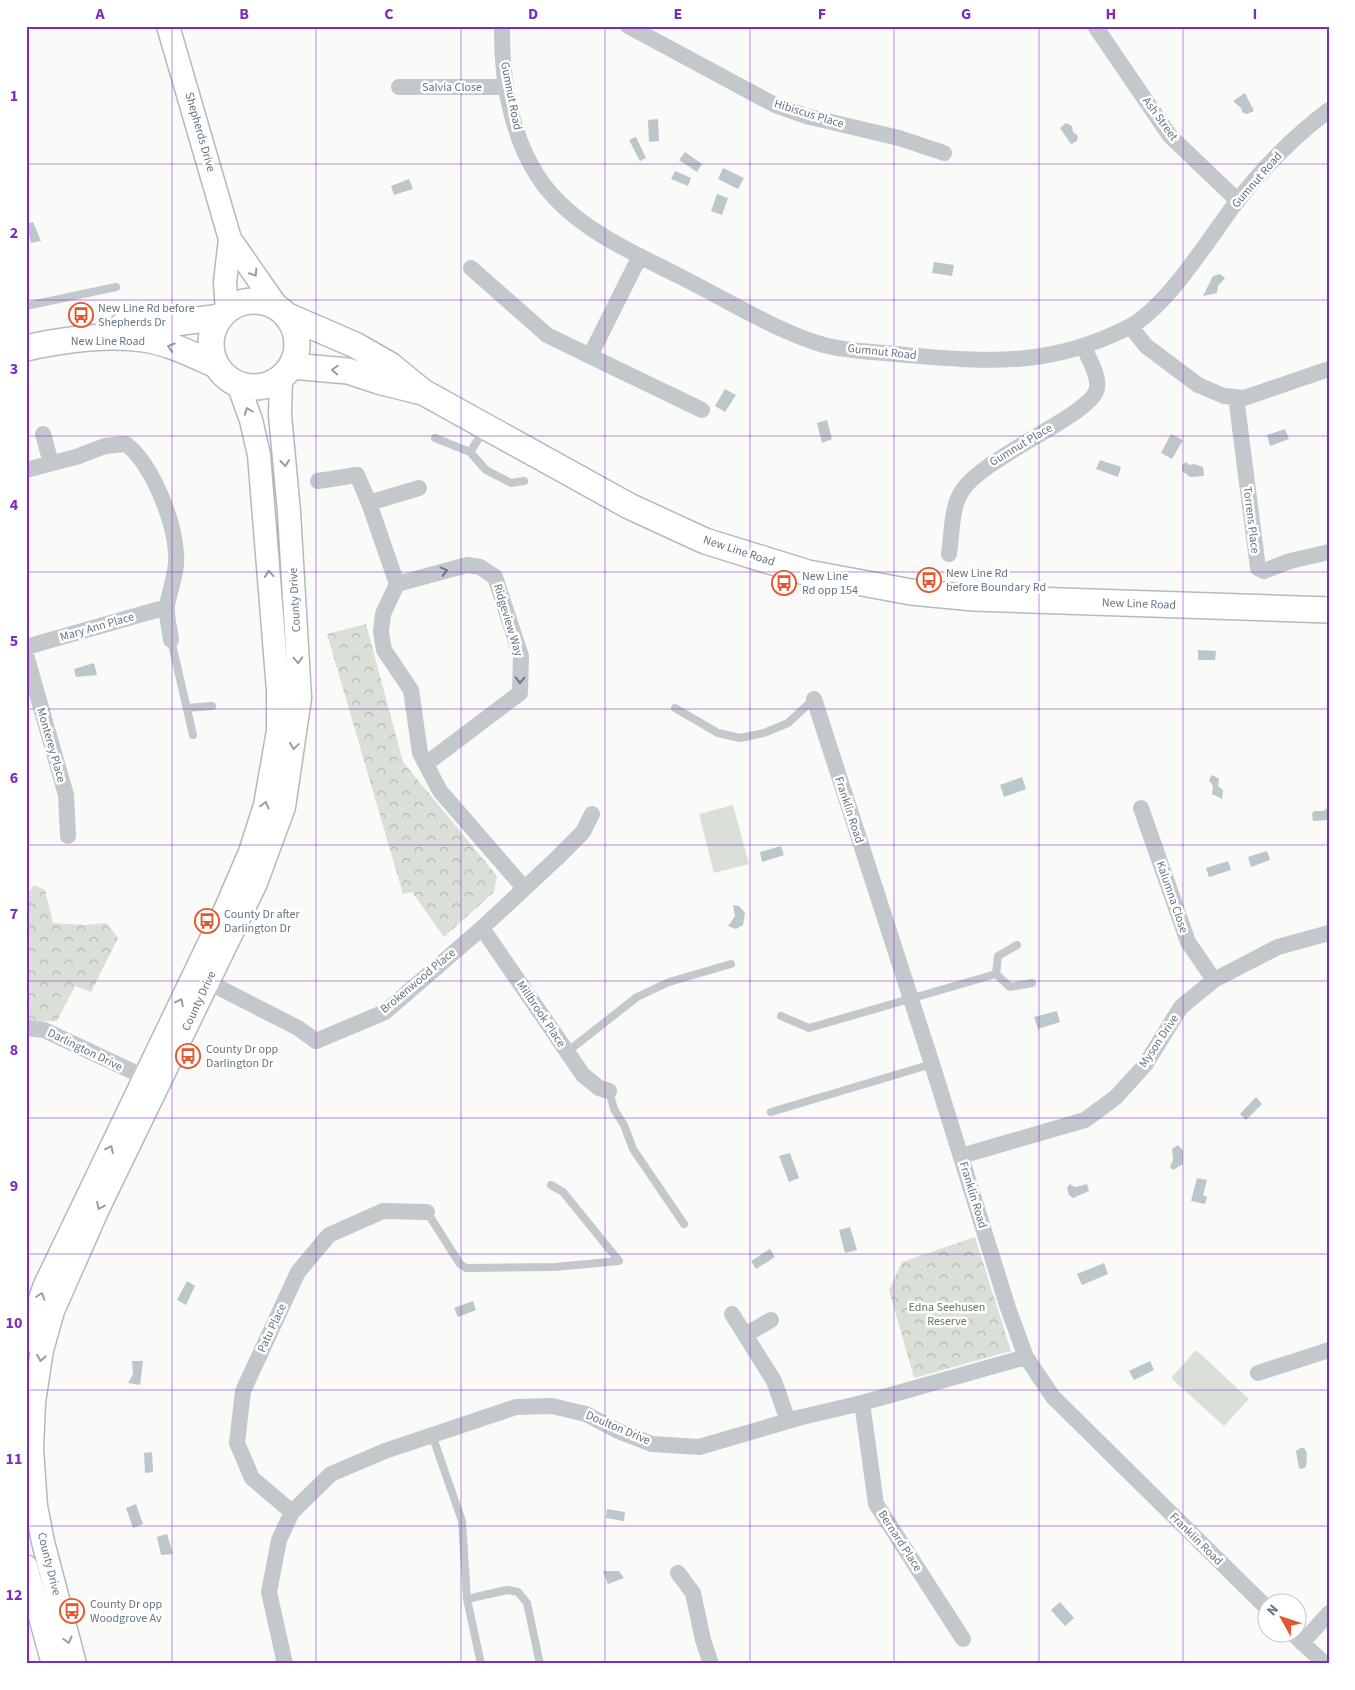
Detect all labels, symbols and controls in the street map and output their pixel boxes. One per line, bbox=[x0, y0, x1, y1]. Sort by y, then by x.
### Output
text: A bbox=[94, 3, 105, 25]
text: B bbox=[239, 3, 249, 25]
text: C bbox=[384, 3, 394, 25]
text: D bbox=[528, 3, 538, 25]
text: E bbox=[674, 3, 682, 25]
text: F bbox=[818, 3, 826, 25]
text: G bbox=[961, 3, 971, 25]
text: H bbox=[1106, 3, 1116, 25]
text: I bbox=[1253, 3, 1257, 25]
street label: Gumnut Road bbox=[496, 60, 526, 132]
street label: Salvia Close bbox=[422, 79, 482, 96]
text: 1 bbox=[10, 85, 18, 107]
street label: Shepherds Drive bbox=[181, 90, 220, 174]
street label: Ash Street bbox=[1138, 93, 1182, 145]
street label: Hibiscus Place bbox=[772, 95, 846, 133]
street label: Gumnut Road bbox=[1228, 148, 1286, 212]
text: 2 bbox=[10, 222, 18, 244]
one-way arrow bbox=[248, 267, 257, 276]
place label: New Line Rd before Shepherds Dr bbox=[98, 300, 195, 331]
bus stop icon: New Line Rd before Shepherds Dr bbox=[68, 302, 94, 328]
street label: New Line Road bbox=[71, 333, 145, 350]
street label: Gumnut Road bbox=[847, 340, 917, 364]
one-way arrow bbox=[168, 342, 176, 352]
text: 3 bbox=[10, 358, 18, 380]
one-way arrow bbox=[331, 364, 339, 375]
one-way arrow bbox=[244, 407, 254, 416]
street label: Gumnut Place bbox=[986, 420, 1056, 470]
one-way arrow bbox=[279, 459, 290, 467]
street label: Torrens Place bbox=[1238, 486, 1264, 555]
text: 4 bbox=[10, 494, 19, 516]
street label: New Line Road bbox=[701, 531, 777, 571]
place label: New Line Rd before Boundary Rd bbox=[946, 565, 1046, 596]
one-way arrow bbox=[440, 566, 448, 577]
street label: County Drive bbox=[285, 567, 305, 633]
bus stop icon: New Line Rd before Boundary Rd bbox=[916, 567, 942, 593]
place label: New Line Rd opp 154 bbox=[802, 568, 858, 599]
one-way arrow bbox=[263, 570, 274, 578]
bus stop icon: New Line Rd opp 154 bbox=[771, 570, 797, 596]
street label: Ridgeview Way bbox=[489, 582, 527, 659]
street label: New Line Road bbox=[1102, 594, 1176, 614]
street label: Mary Ann Place bbox=[58, 608, 136, 646]
text: 5 bbox=[10, 630, 18, 652]
one-way arrow bbox=[293, 656, 303, 664]
one-way arrow bbox=[515, 676, 526, 684]
street label: Monterey Place bbox=[32, 706, 70, 784]
one-way arrow bbox=[289, 742, 299, 751]
text: 6 bbox=[10, 767, 18, 789]
street label: Franklin Road bbox=[830, 775, 868, 845]
one-way arrow bbox=[259, 802, 269, 810]
street label: Kalumna Close bbox=[1152, 859, 1192, 935]
text: 7 bbox=[10, 903, 18, 925]
place label: County Dr after Darlington Dr bbox=[224, 906, 300, 937]
bus stop icon: County Dr after Darlington Dr bbox=[194, 908, 220, 934]
street label: Brokenwood Place bbox=[377, 944, 459, 1018]
street label: County Drive bbox=[178, 968, 220, 1034]
street label: Millbrook Place bbox=[512, 977, 570, 1051]
one-way arrow bbox=[174, 998, 184, 1007]
street label: Myson Drive bbox=[1135, 1011, 1183, 1071]
street label: Darlington Drive bbox=[45, 1024, 125, 1076]
text: 8 bbox=[10, 1039, 18, 1061]
place label: County Dr opp Darlington Dr bbox=[206, 1041, 279, 1072]
bus stop icon: County Dr opp Darlington Dr bbox=[175, 1043, 201, 1069]
one-way arrow bbox=[104, 1145, 114, 1154]
street label: Franklin Road bbox=[955, 1160, 991, 1230]
text: 9 bbox=[10, 1175, 18, 1197]
one-way arrow bbox=[96, 1201, 106, 1210]
one-way arrow bbox=[35, 1292, 45, 1300]
park label: Edna Seehusen Reserve bbox=[909, 1299, 985, 1330]
street label: Patu Place bbox=[253, 1301, 291, 1355]
text: 10 bbox=[6, 1312, 22, 1334]
one-way arrow bbox=[36, 1355, 47, 1363]
street label: Doulton Drive bbox=[583, 1407, 653, 1449]
text: 11 bbox=[6, 1448, 22, 1470]
street label: Bernard Place bbox=[874, 1507, 926, 1575]
street label: Franklin Road bbox=[1166, 1509, 1226, 1569]
street label: County Drive bbox=[33, 1531, 65, 1597]
text: 12 bbox=[6, 1584, 22, 1606]
north arrow bbox=[1258, 1592, 1308, 1642]
place label: County Dr opp Woodgrove Av bbox=[90, 1596, 163, 1627]
bus stop icon: County Dr opp Woodgrove Av bbox=[59, 1598, 85, 1624]
text: N bbox=[1262, 1600, 1283, 1620]
one-way arrow bbox=[62, 1635, 73, 1644]

